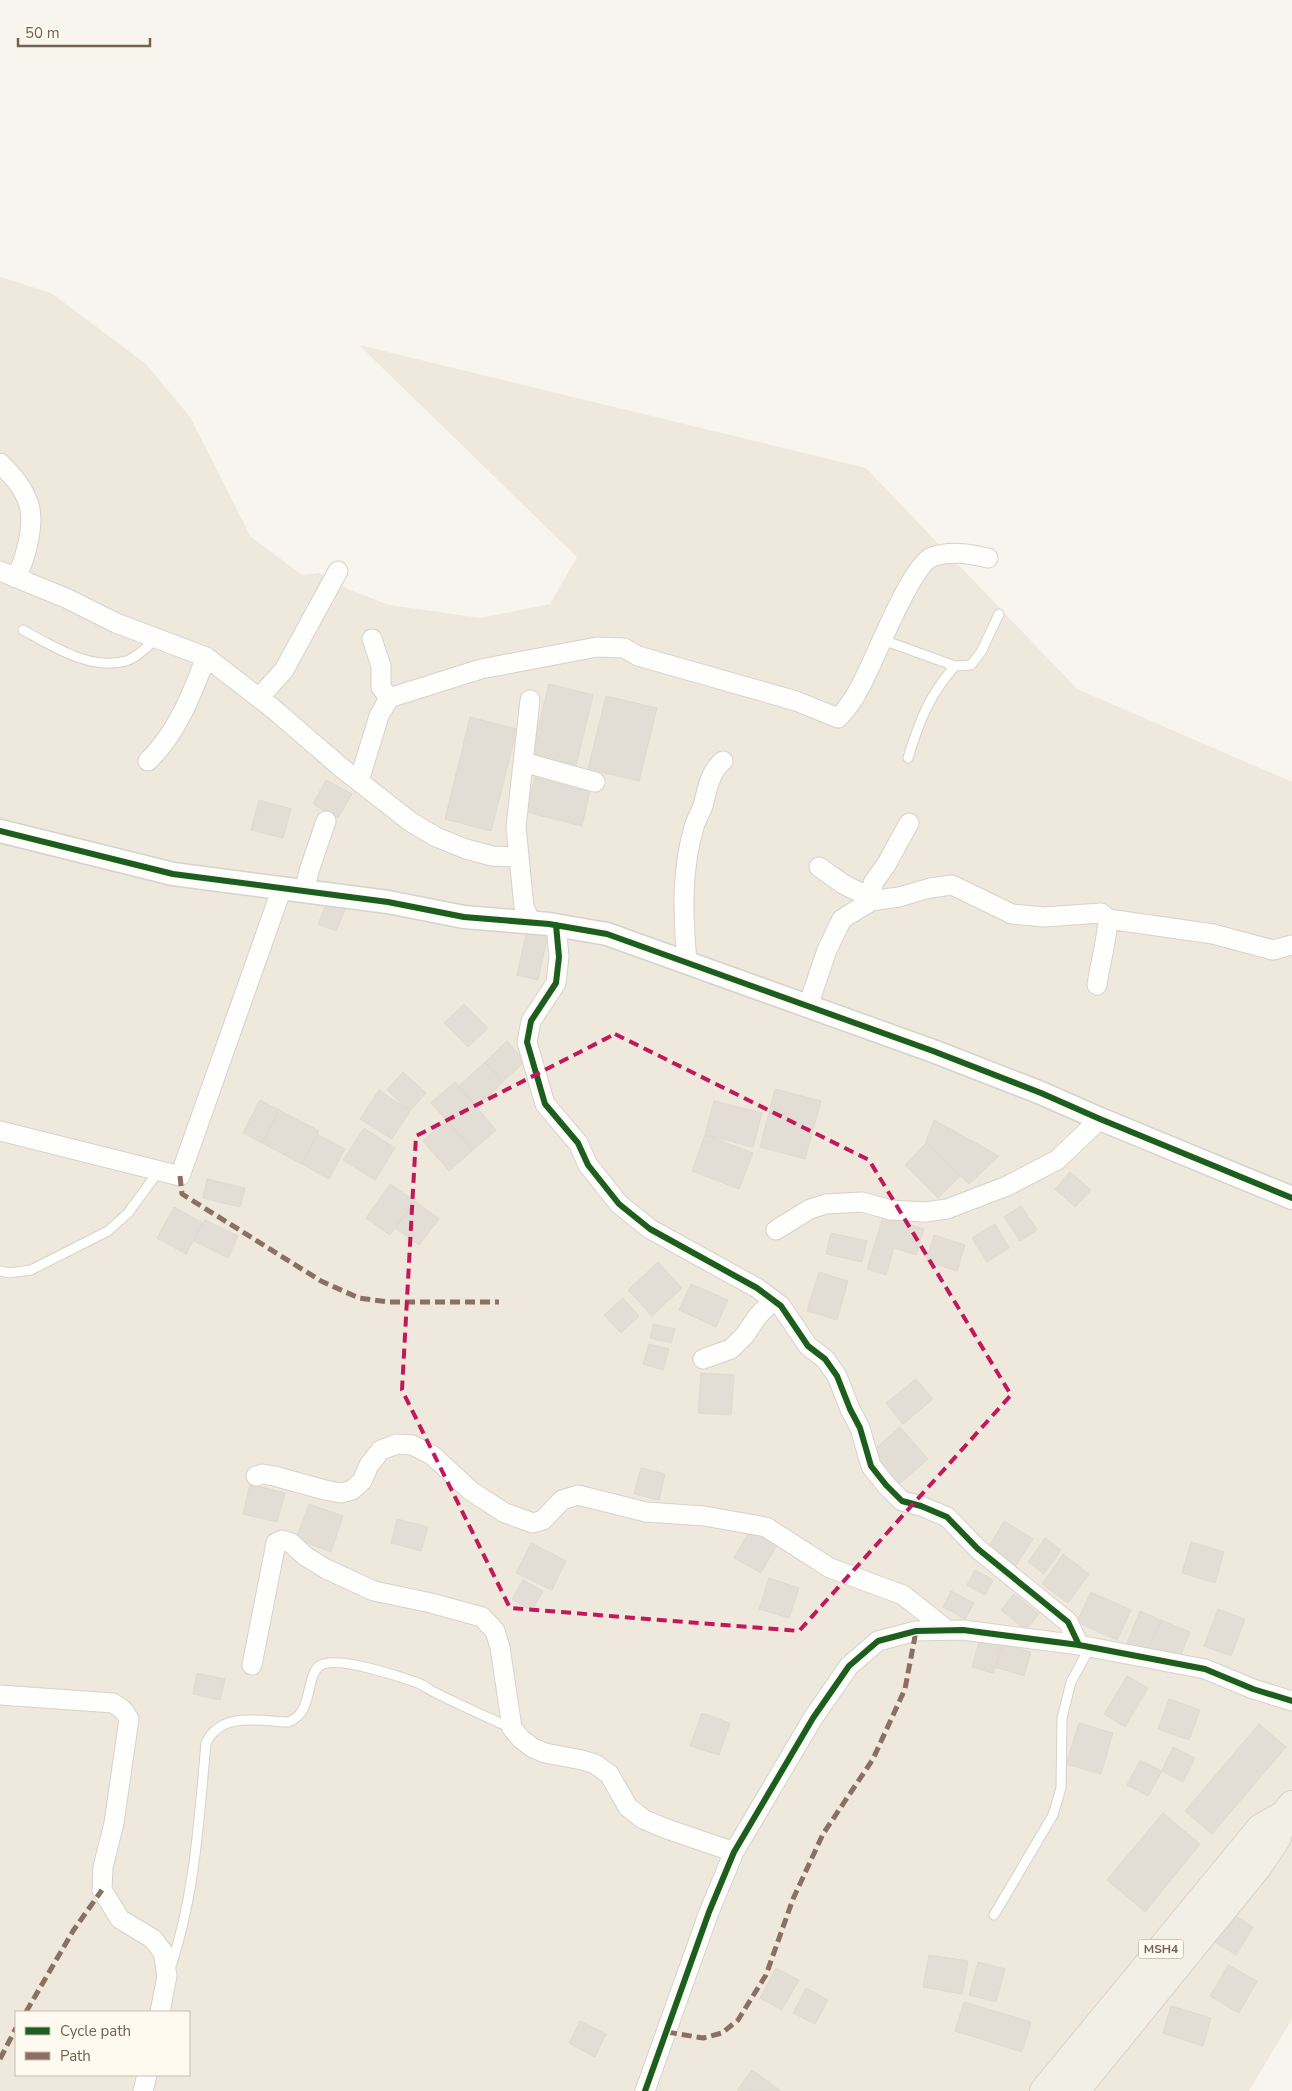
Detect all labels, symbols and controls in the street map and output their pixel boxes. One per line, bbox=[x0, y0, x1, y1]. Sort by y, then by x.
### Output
scale bar bbox=[18, 15, 150, 47]
text: 50 m bbox=[25, 23, 60, 43]
road number: MSH4 bbox=[1138, 1940, 1184, 1958]
legend bbox=[15, 2011, 190, 2076]
text: Cycle path bbox=[60, 2021, 131, 2041]
text: Path bbox=[60, 2046, 91, 2066]

